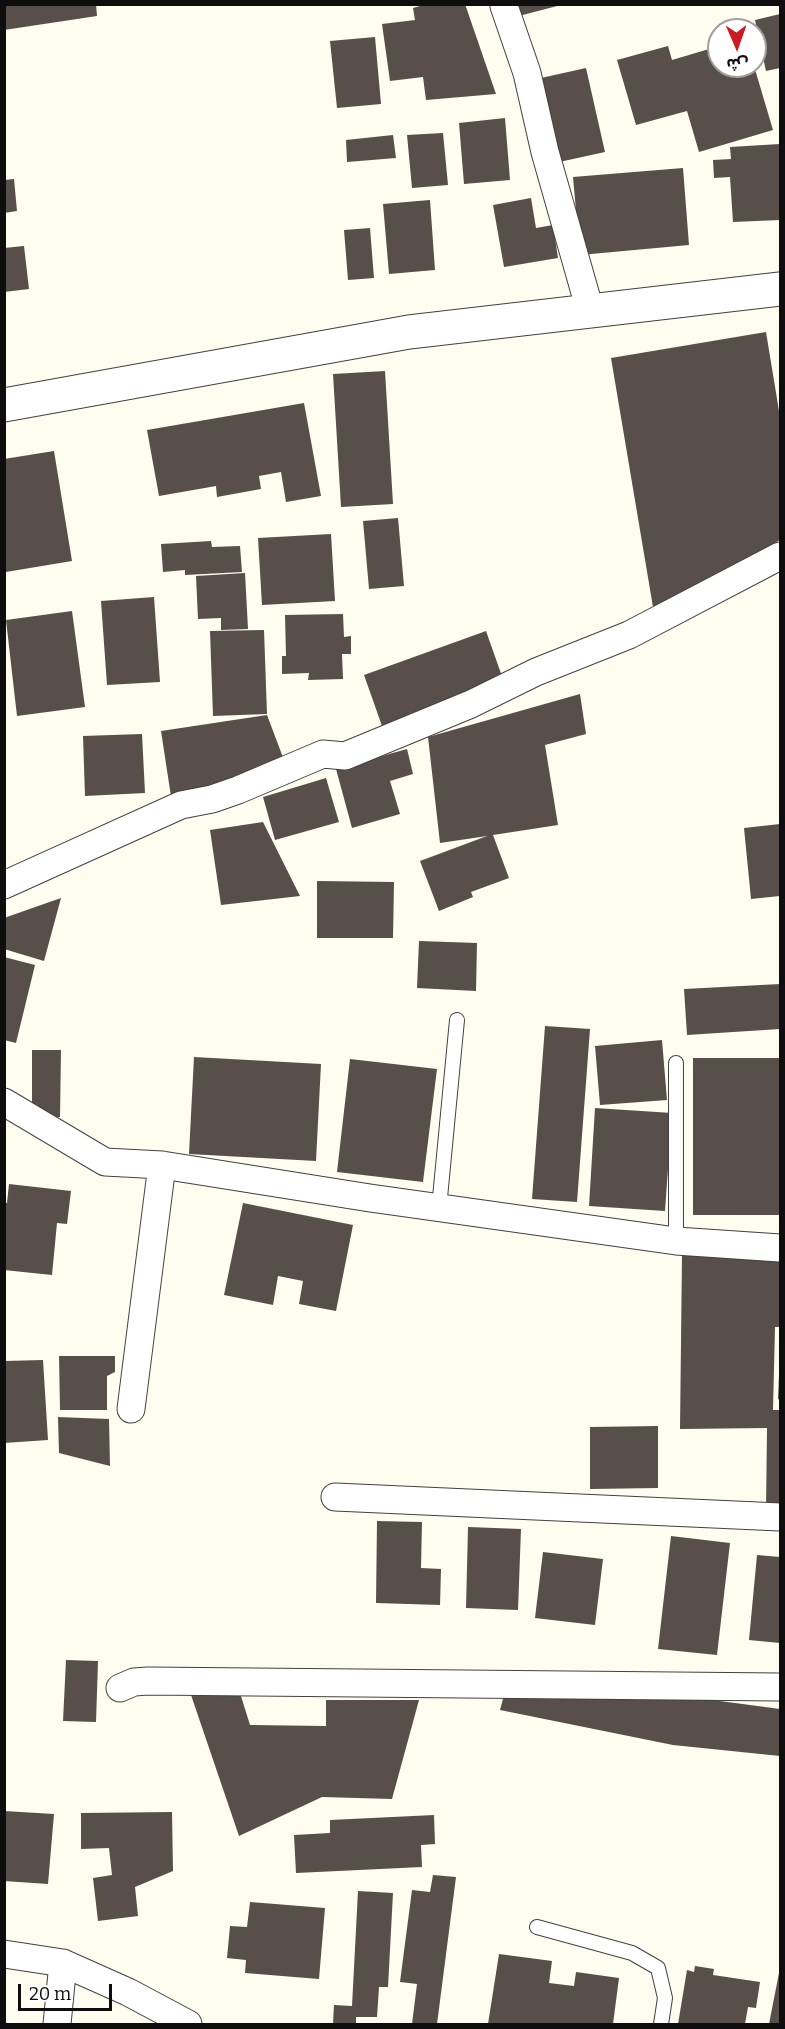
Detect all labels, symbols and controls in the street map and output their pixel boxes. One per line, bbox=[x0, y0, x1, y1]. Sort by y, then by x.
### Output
north arrow bbox=[707, 18, 767, 78]
text: ش bbox=[726, 55, 749, 74]
scale bar bbox=[21, 1972, 116, 2010]
text: 20 m bbox=[29, 1983, 71, 2005]

